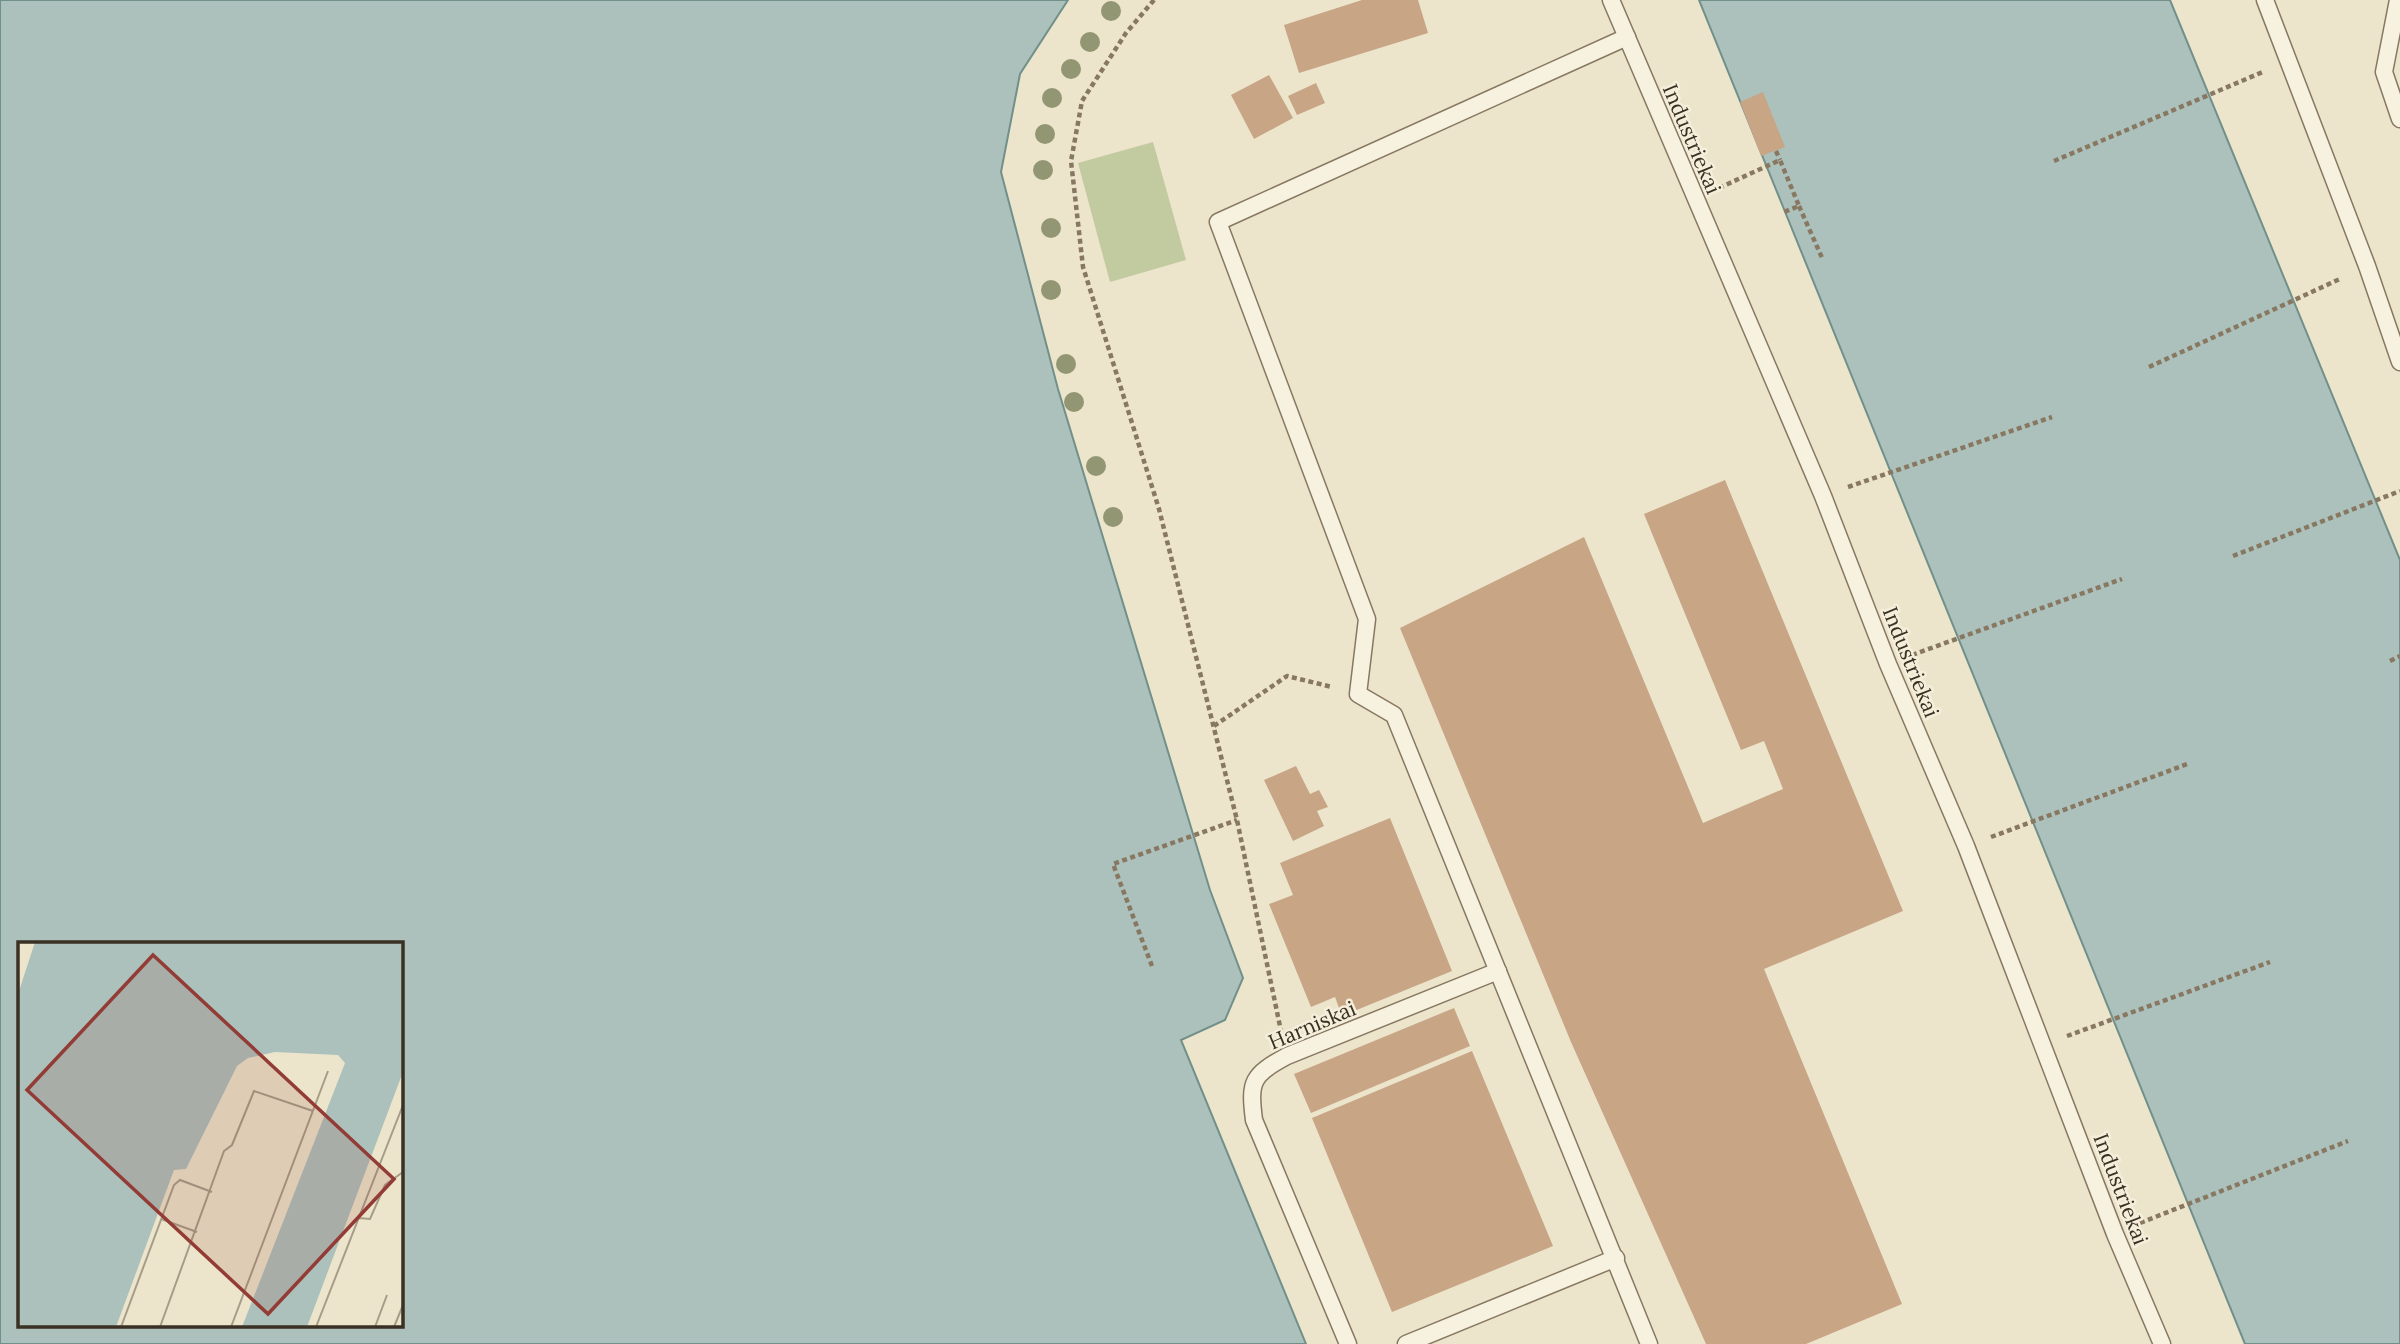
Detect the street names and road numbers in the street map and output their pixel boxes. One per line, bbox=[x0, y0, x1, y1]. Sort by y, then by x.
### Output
street label: Industriekai bbox=[1657, 80, 1727, 198]
street label: Industriekai bbox=[1877, 603, 1945, 721]
street label: Harniskai bbox=[1264, 994, 1360, 1056]
street label: Industriekai bbox=[2087, 1130, 2155, 1249]

